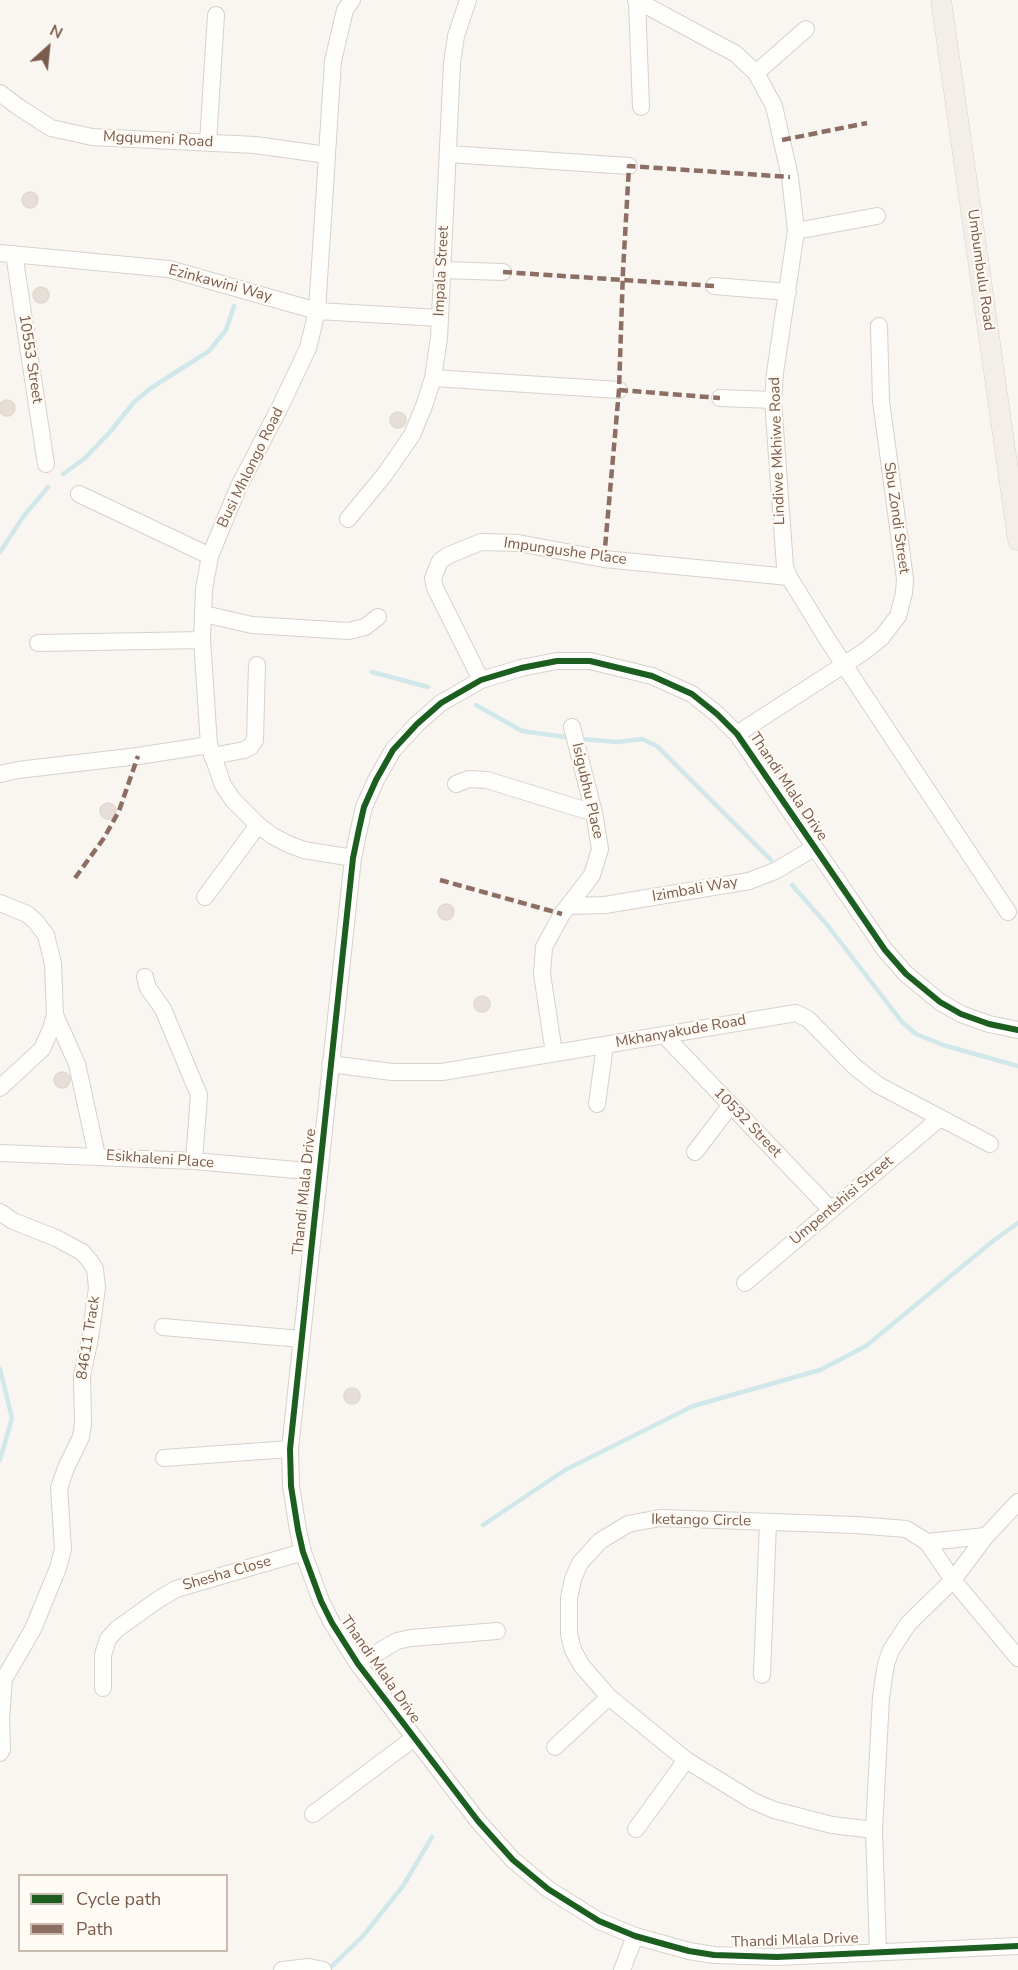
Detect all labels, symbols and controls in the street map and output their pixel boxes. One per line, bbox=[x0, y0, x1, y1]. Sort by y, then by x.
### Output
north arrow bbox=[18, 18, 78, 78]
text: N bbox=[46, 19, 66, 44]
street label: Mgqumeni Road bbox=[102, 128, 214, 152]
street label: Umbumbulu Road bbox=[963, 208, 997, 332]
street label: Impala Street bbox=[431, 225, 453, 317]
street label: Ezinkawini Way bbox=[166, 262, 274, 306]
street label: 10553 Street bbox=[14, 313, 46, 405]
street label: Lindiwe Mkhiwe Road bbox=[766, 377, 790, 525]
street label: Busi Mhlongo Road bbox=[214, 405, 288, 531]
street label: Sbu Zondi Street bbox=[879, 461, 913, 575]
street label: Impungushe Place bbox=[502, 534, 628, 570]
street label: Thandi Mlala Drive bbox=[745, 729, 831, 845]
street label: Isigubhu Place bbox=[567, 741, 607, 841]
street label: Izimbali Way bbox=[651, 874, 739, 906]
street label: Mkhanyakude Road bbox=[614, 1012, 748, 1052]
street label: 10532 Street bbox=[709, 1084, 785, 1162]
street label: Thandi Mlala Drive bbox=[289, 1128, 321, 1256]
street label: Esikhaleni Place bbox=[105, 1147, 215, 1173]
street label: Umpentshisi Street bbox=[787, 1153, 897, 1249]
street label: 84611 Track bbox=[74, 1295, 104, 1381]
street label: Iketango Circle bbox=[651, 1511, 751, 1531]
street label: Shesha Close bbox=[181, 1553, 273, 1595]
street label: Thandi Mlala Drive bbox=[336, 1613, 424, 1727]
legend bbox=[18, 1874, 228, 1952]
text: Cycle path bbox=[76, 1887, 161, 1911]
text: Path bbox=[76, 1917, 113, 1941]
street label: Thandi Mlala Drive bbox=[731, 1930, 859, 1952]

